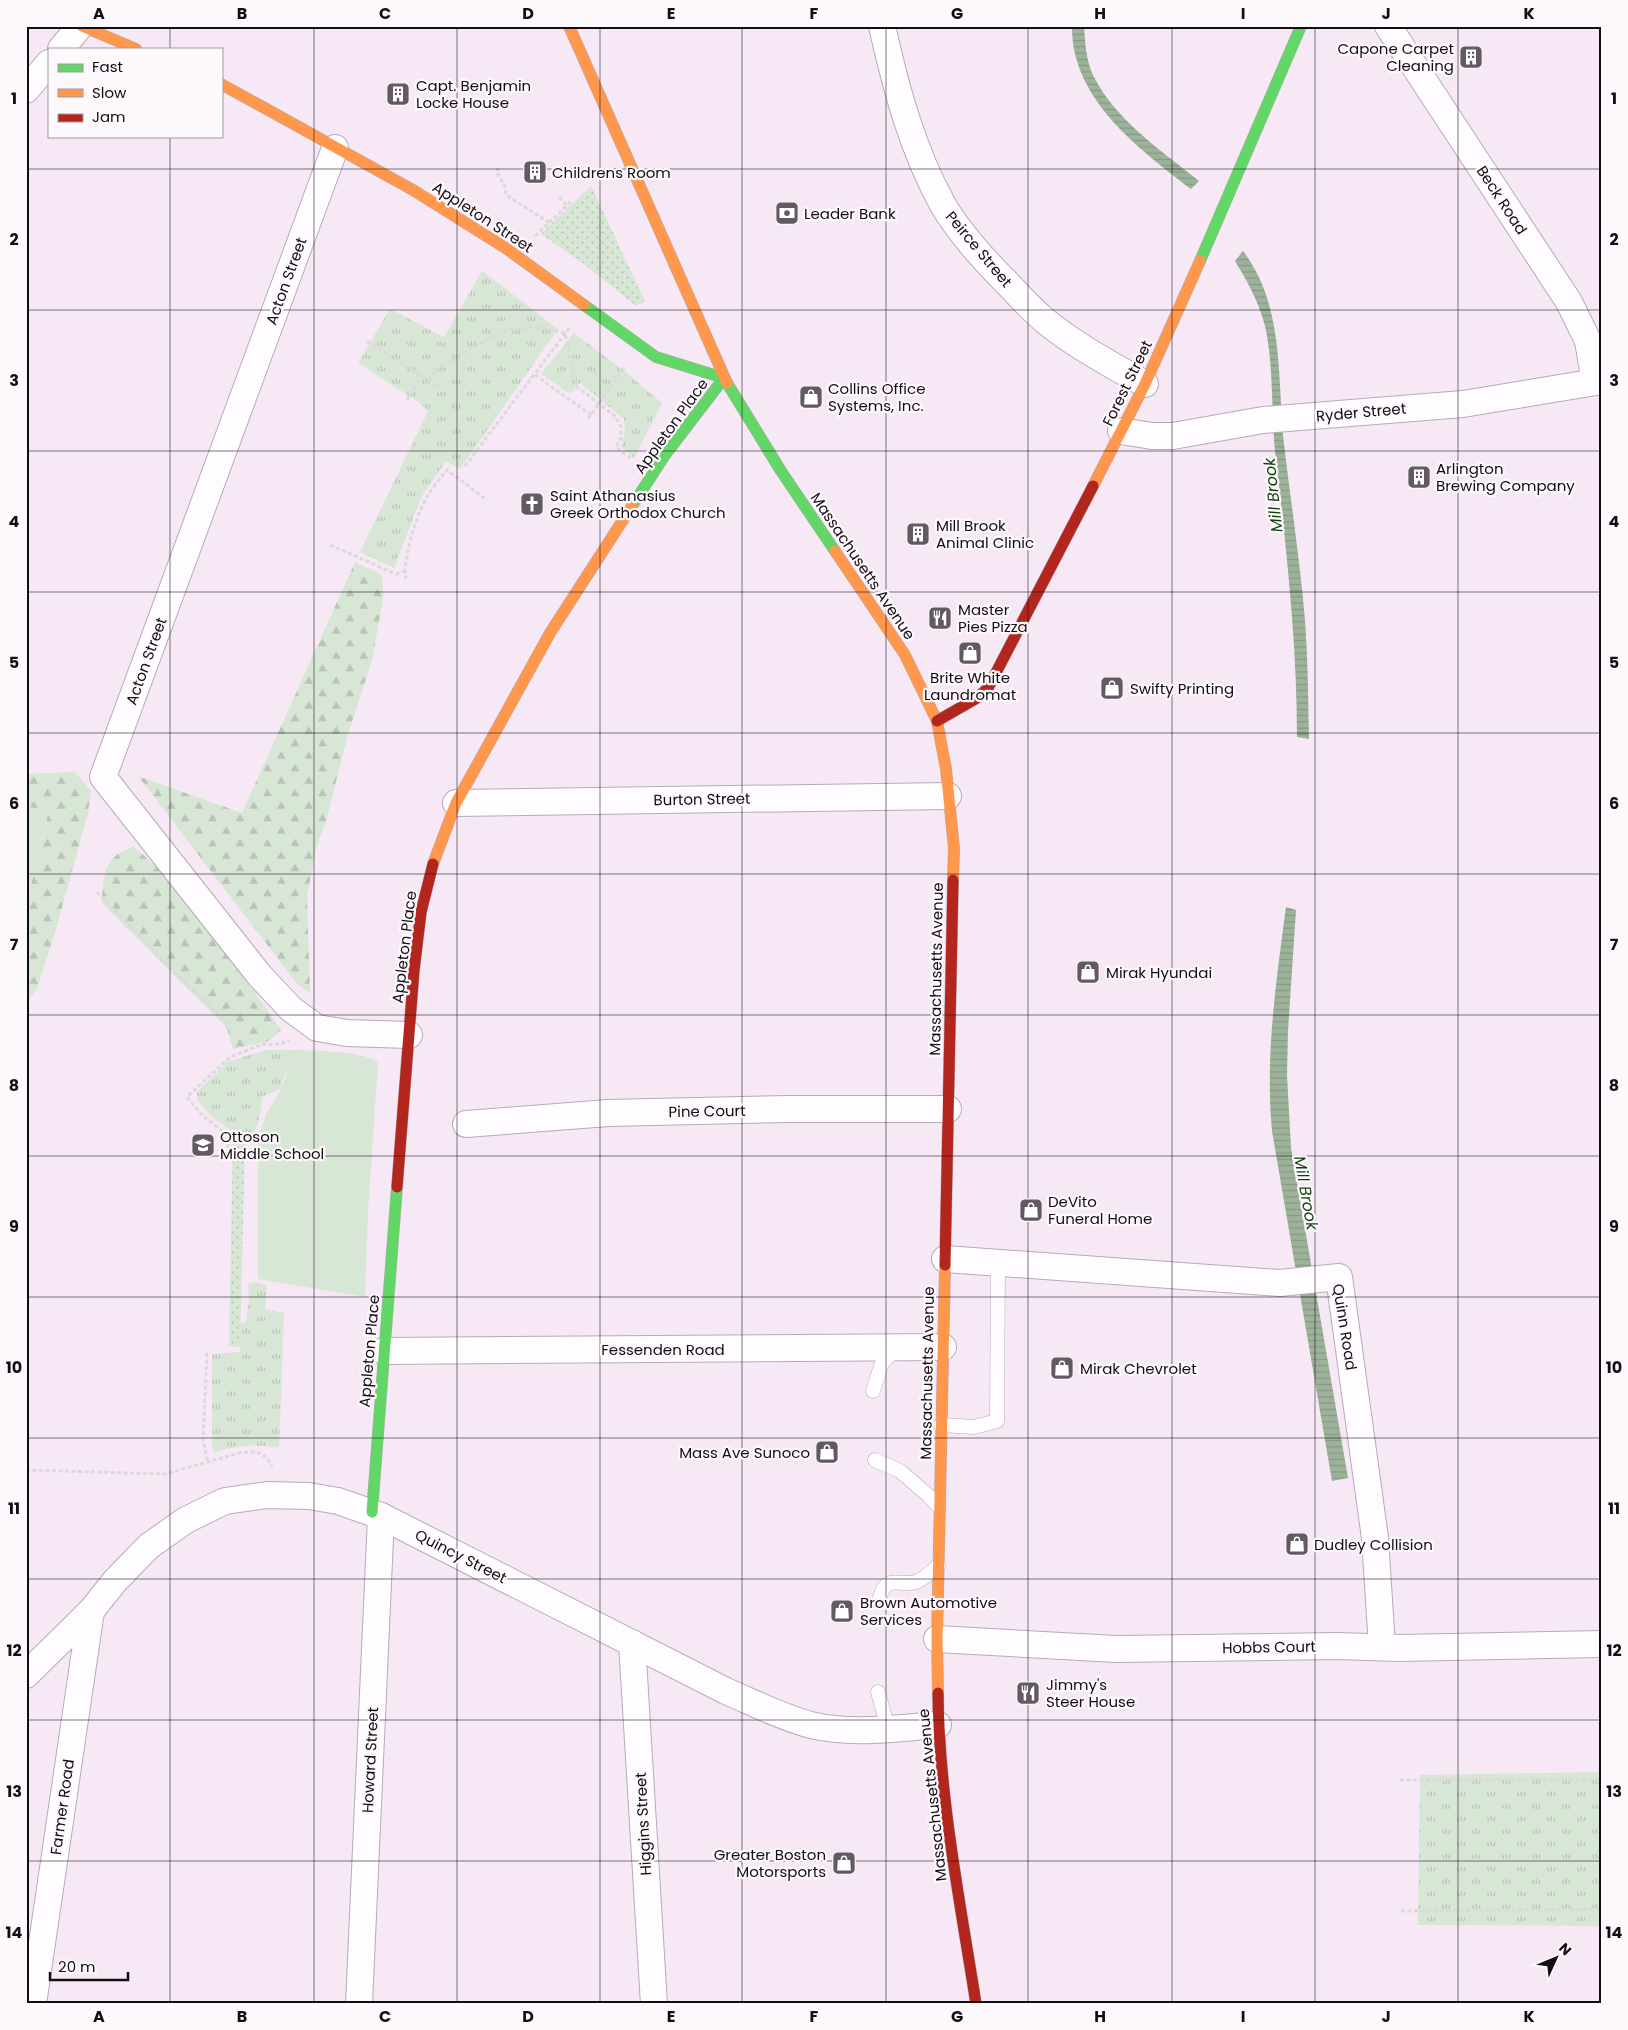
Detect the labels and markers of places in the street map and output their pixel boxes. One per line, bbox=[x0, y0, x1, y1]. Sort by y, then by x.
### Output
place label: Capone Carpet Cleaning bbox=[1337, 38, 1454, 76]
building icon: Capone Carpet Cleaning bbox=[1458, 44, 1484, 70]
place label: Capt. Benjamin Locke House bbox=[416, 75, 531, 113]
building icon: Capt. Benjamin Locke House bbox=[385, 81, 411, 107]
building icon: Childrens Room bbox=[522, 159, 548, 185]
place label: Childrens Room bbox=[552, 162, 671, 183]
bank icon: Leader Bank bbox=[774, 200, 800, 226]
place label: Leader Bank bbox=[804, 203, 896, 224]
place label: Collins Office Systems, Inc. bbox=[828, 378, 925, 416]
shop icon: Collins Office Systems, Inc. bbox=[798, 384, 824, 410]
place label: Arlington Brewing Company bbox=[1436, 458, 1575, 496]
building icon: Arlington Brewing Company bbox=[1406, 464, 1432, 490]
place label: Saint Athanasius Greek Orthodox Church bbox=[550, 485, 726, 523]
church icon: Saint Athanasius Greek Orthodox Church bbox=[519, 491, 545, 517]
place label: Mill Brook Animal Clinic bbox=[936, 515, 1034, 553]
building icon: Mill Brook Animal Clinic bbox=[905, 521, 931, 547]
place label: Master Pies Pizza bbox=[958, 599, 1028, 637]
restaurant icon: Master Pies Pizza bbox=[927, 605, 953, 631]
shop icon: Brite White Laundromat bbox=[957, 640, 983, 666]
place label: Brite White Laundromat bbox=[924, 667, 1016, 705]
shop icon: Swifty Printing bbox=[1099, 675, 1125, 701]
place label: Swifty Printing bbox=[1130, 678, 1234, 699]
shop icon: Mirak Hyundai bbox=[1075, 959, 1101, 985]
place label: Mirak Hyundai bbox=[1106, 962, 1212, 983]
place label: Ottoson Middle School bbox=[220, 1126, 324, 1164]
school or university icon: Ottoson Middle School bbox=[190, 1132, 216, 1158]
place label: DeVito Funeral Home bbox=[1048, 1191, 1152, 1229]
shop icon: DeVito Funeral Home bbox=[1018, 1197, 1044, 1223]
shop icon: Mirak Chevrolet bbox=[1049, 1355, 1075, 1381]
place label: Mirak Chevrolet bbox=[1080, 1358, 1197, 1379]
shop icon: Mass Ave Sunoco bbox=[814, 1439, 840, 1465]
place label: Mass Ave Sunoco bbox=[679, 1442, 810, 1463]
shop icon: Dudley Collision bbox=[1284, 1531, 1310, 1557]
place label: Dudley Collision bbox=[1314, 1534, 1433, 1555]
place label: Brown Automotive Services bbox=[860, 1592, 997, 1630]
shop icon: Brown Automotive Services bbox=[829, 1598, 855, 1624]
place label: Jimmy's Steer House bbox=[1046, 1674, 1135, 1712]
restaurant icon: Jimmy's Steer House bbox=[1015, 1680, 1041, 1706]
place label: Greater Boston Motorsports bbox=[714, 1844, 826, 1882]
shop icon: Greater Boston Motorsports bbox=[831, 1850, 857, 1876]

